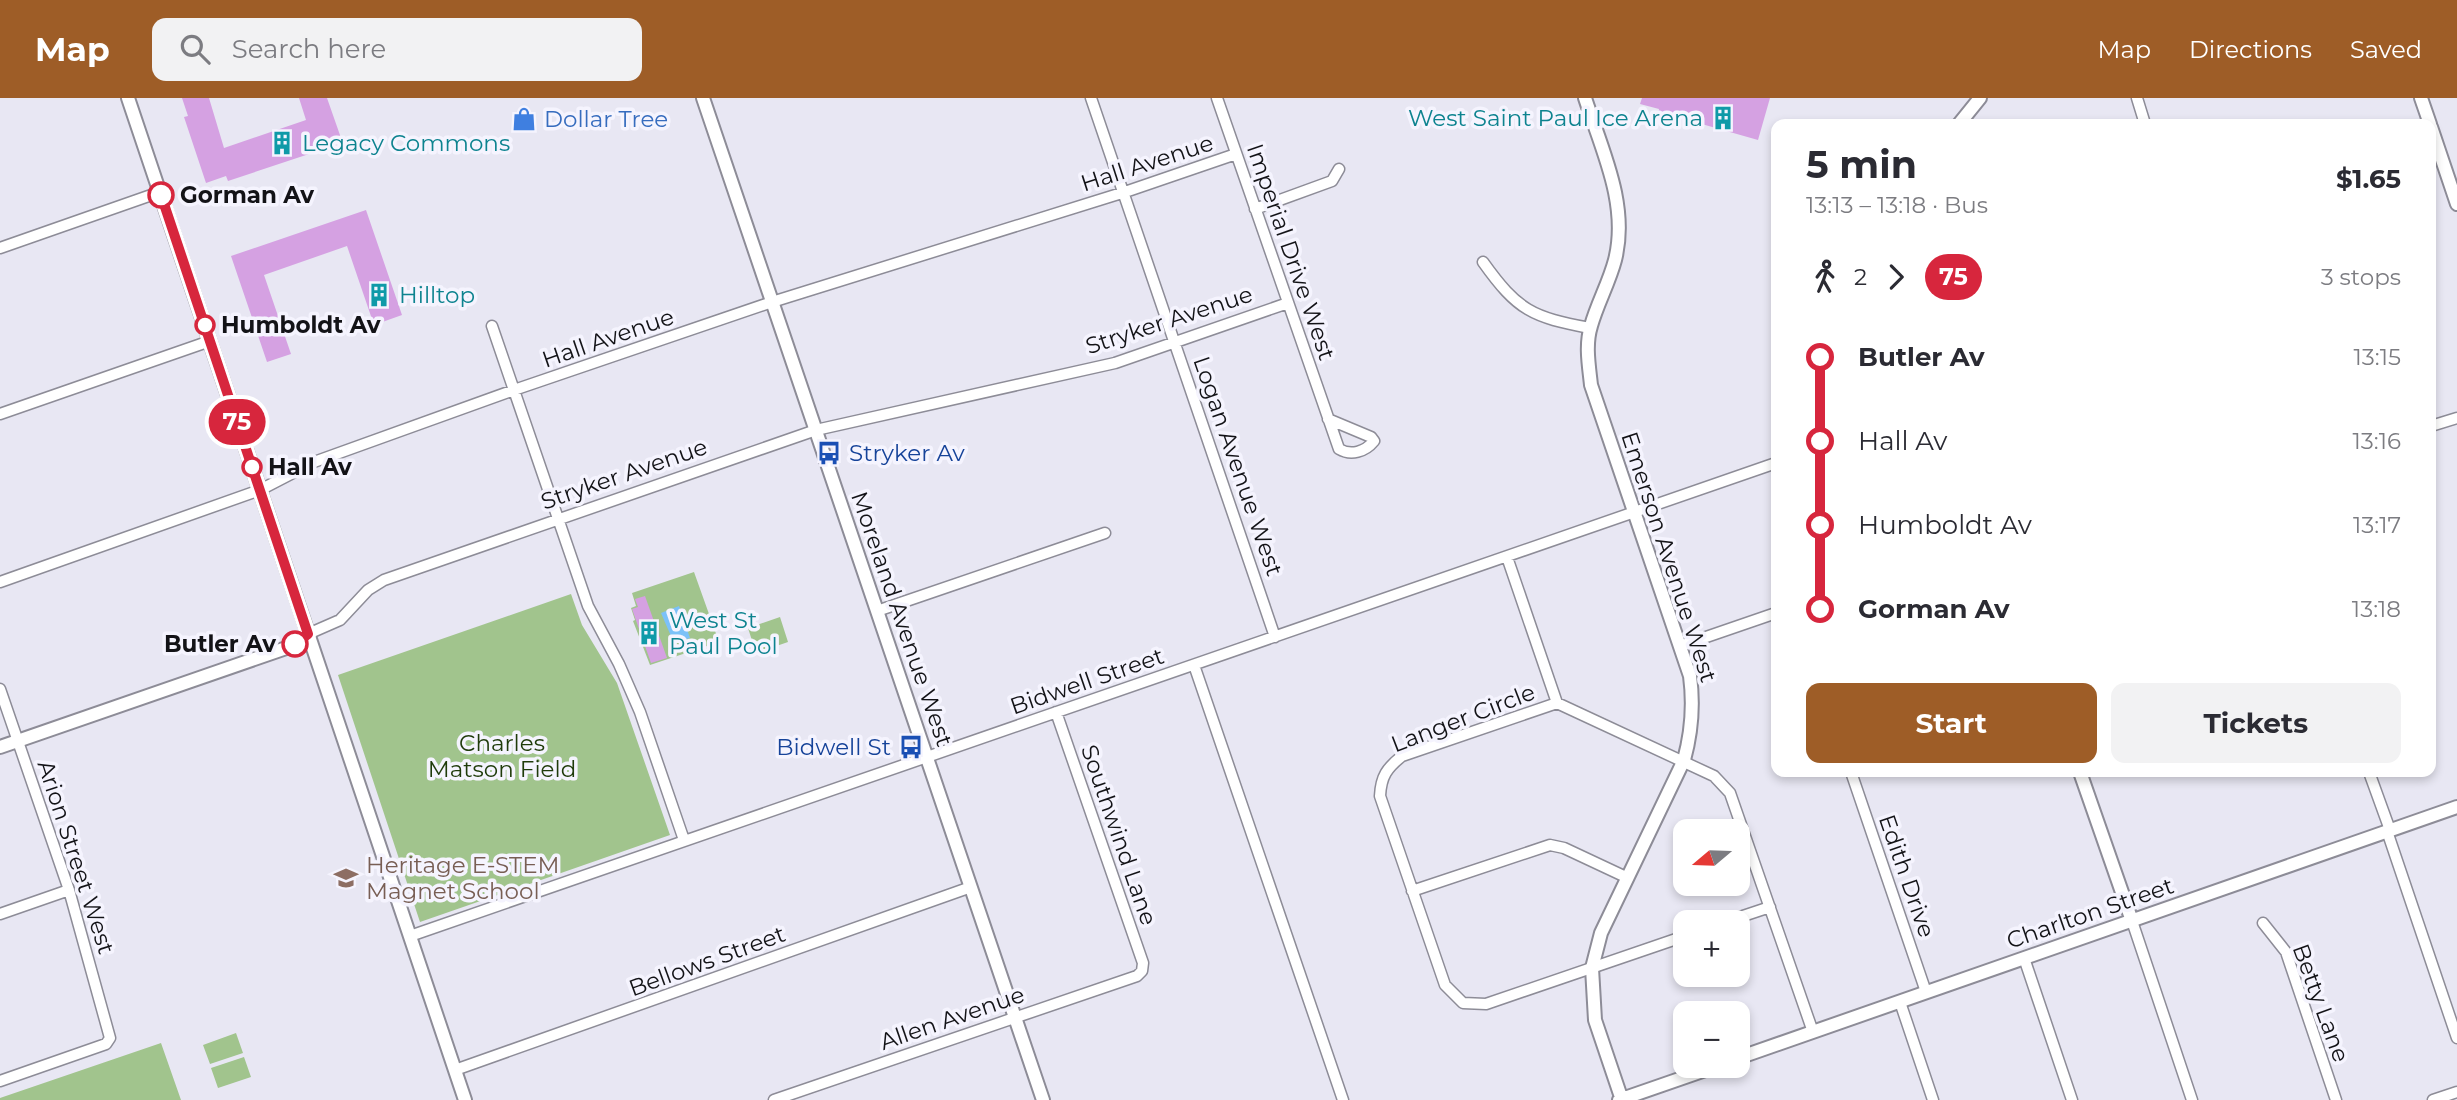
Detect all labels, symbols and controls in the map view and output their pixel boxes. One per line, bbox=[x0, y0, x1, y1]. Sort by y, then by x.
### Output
search box bbox=[152, 18, 642, 81]
text: Map bbox=[35, 29, 110, 69]
icon: search bbox=[176, 30, 214, 68]
text: Search here bbox=[232, 33, 386, 65]
text: Map bbox=[2098, 35, 2151, 64]
text: Directions bbox=[2189, 35, 2312, 64]
text: Saved bbox=[2350, 35, 2422, 64]
place label: West Saint Paul Ice Arena bbox=[1408, 104, 1703, 132]
building icon: West Saint Paul Ice Arena bbox=[1709, 104, 1737, 132]
shop icon: Dollar Tree bbox=[510, 105, 538, 133]
place label: Dollar Tree bbox=[544, 105, 668, 133]
street label: Hall Avenue bbox=[1077, 128, 1217, 198]
building icon: Legacy Commons bbox=[268, 129, 296, 157]
place label: Legacy Commons bbox=[302, 129, 510, 157]
street label: Imperial Drive West bbox=[1241, 140, 1341, 364]
text: 5 min bbox=[1806, 141, 1917, 188]
text: $1.65 bbox=[2336, 163, 2401, 195]
place label: Gorman Av bbox=[180, 181, 314, 209]
marker: Gorman Av bbox=[148, 182, 174, 208]
text: 13:13 – 13:18 · Bus bbox=[1806, 191, 1988, 219]
icon: walk bbox=[1806, 258, 1844, 296]
icon: forward bbox=[1877, 258, 1915, 296]
text: 75 bbox=[1939, 262, 1968, 291]
text: 2 bbox=[1854, 263, 1867, 291]
text: 3 stops bbox=[2321, 263, 2401, 291]
street label: Stryker Avenue bbox=[1082, 280, 1256, 360]
building icon: Hilltop bbox=[365, 281, 393, 309]
place label: Hilltop bbox=[399, 281, 475, 309]
street label: Hall Avenue bbox=[538, 302, 678, 374]
place label: Humboldt Av bbox=[221, 311, 381, 339]
marker: Humboldt Av bbox=[195, 315, 215, 335]
text: Butler Av bbox=[1858, 341, 1985, 373]
text: 13:15 bbox=[2354, 343, 2401, 371]
street label: Logan Avenue West bbox=[1187, 353, 1289, 579]
line badge: 75 bbox=[205, 399, 268, 445]
text: 75 bbox=[223, 407, 251, 436]
text: Hall Av bbox=[1858, 425, 1947, 457]
text: 13:16 bbox=[2353, 427, 2401, 455]
street label: Emerson Avenue West bbox=[1615, 428, 1723, 686]
street label: Stryker Avenue bbox=[537, 432, 711, 516]
bus stop icon: Stryker Av bbox=[815, 439, 843, 467]
place label: Stryker Av bbox=[849, 439, 965, 467]
place label: Hall Av bbox=[268, 453, 352, 481]
marker: Hall Av bbox=[242, 457, 262, 477]
street label: Moreland Avenue West bbox=[845, 488, 959, 750]
text: Humboldt Av bbox=[1858, 509, 2032, 541]
text: 13:17 bbox=[2353, 511, 2401, 539]
text: Gorman Av bbox=[1858, 593, 2010, 625]
text: 13:18 bbox=[2352, 595, 2401, 623]
place label: West St Paul Pool bbox=[669, 606, 778, 660]
building icon: West St Paul Pool bbox=[635, 619, 663, 647]
place label: Butler Av bbox=[164, 630, 276, 658]
marker: Butler Av bbox=[282, 631, 308, 657]
street label: Bidwell Street bbox=[1006, 642, 1168, 720]
street label: Langer Circle bbox=[1387, 678, 1539, 758]
button: Start bbox=[1806, 683, 2097, 763]
button: Tickets bbox=[2111, 683, 2401, 763]
park label: Charles Matson Field bbox=[428, 729, 576, 783]
place label: Bidwell St bbox=[776, 733, 891, 761]
bus stop icon: Bidwell St bbox=[897, 733, 925, 761]
street label: Southwind Lane bbox=[1075, 741, 1163, 929]
street label: Arion Street West bbox=[31, 757, 121, 957]
street label: Edith Drive bbox=[1873, 811, 1941, 941]
north arrow bbox=[1673, 819, 1750, 896]
map controls bbox=[1673, 819, 1750, 1078]
place label: Heritage E-STEM Magnet School bbox=[366, 851, 560, 905]
school or university icon: Heritage E-STEM Magnet School bbox=[332, 864, 360, 892]
street label: Charlton Street bbox=[2003, 871, 2177, 955]
button: + bbox=[1673, 910, 1750, 987]
street label: Bellows Street bbox=[625, 920, 789, 1002]
street label: Betty Lane bbox=[2287, 940, 2355, 1066]
street label: Allen Avenue bbox=[876, 980, 1028, 1056]
button: − bbox=[1673, 1001, 1750, 1078]

